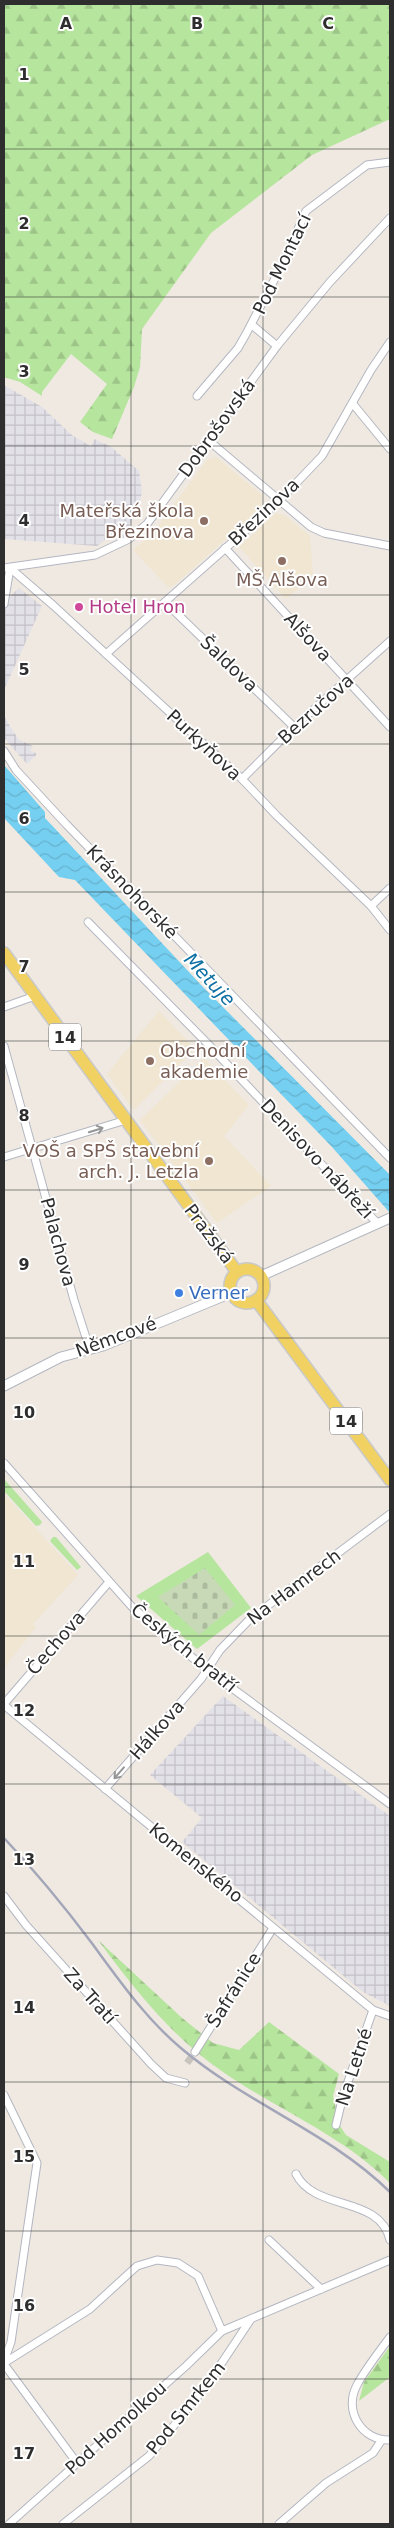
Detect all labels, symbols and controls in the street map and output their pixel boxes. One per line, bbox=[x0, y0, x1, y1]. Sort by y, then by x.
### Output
text: A bbox=[60, 14, 73, 33]
text: B bbox=[191, 14, 203, 33]
text: C bbox=[322, 14, 334, 33]
text: 1 bbox=[18, 65, 30, 84]
street label: Pod Montací bbox=[248, 209, 315, 318]
text: 2 bbox=[18, 214, 30, 233]
text: 3 bbox=[18, 362, 30, 381]
street label: Dobrošovská bbox=[174, 375, 259, 481]
street label: Březinova bbox=[224, 474, 303, 550]
place label: Mateřská škola Březinova bbox=[59, 500, 194, 542]
text: 4 bbox=[18, 511, 30, 530]
marker: Mateřská škola Březinova bbox=[198, 515, 210, 527]
marker: MŠ Alšova bbox=[276, 555, 288, 567]
place label: MŠ Alšova bbox=[236, 569, 328, 590]
place label: Hotel Hron bbox=[89, 596, 185, 617]
marker: Hotel Hron bbox=[73, 601, 85, 613]
street label: Alšova bbox=[280, 608, 336, 666]
street label: Šaldova bbox=[196, 631, 262, 696]
text: 5 bbox=[18, 660, 30, 679]
street label: Bezručova bbox=[274, 669, 358, 748]
street label: Purkyňova bbox=[163, 705, 246, 784]
text: 6 bbox=[18, 809, 30, 828]
street label: Krásnohorské bbox=[82, 840, 182, 943]
water label: Metuje bbox=[180, 948, 240, 1010]
text: 7 bbox=[18, 957, 30, 976]
road number: 14 bbox=[49, 1024, 81, 1050]
place label: Obchodní akademie bbox=[160, 1040, 248, 1082]
marker: Obchodní akademie bbox=[144, 1055, 156, 1067]
street label: Denisovo nábřeží bbox=[257, 1095, 379, 1223]
text: 8 bbox=[18, 1106, 30, 1125]
one-way arrow bbox=[88, 1124, 104, 1134]
place label: VOŠ a SPŠ stavební arch. J. Letzla bbox=[22, 1140, 200, 1182]
marker: VOŠ a SPŠ stavební arch. J. Letzla bbox=[203, 1155, 215, 1167]
street label: Palachova bbox=[37, 1195, 80, 1289]
street label: Pražská bbox=[180, 1200, 239, 1268]
text: 9 bbox=[18, 1255, 30, 1274]
place label: Verner bbox=[189, 1282, 249, 1303]
marker: Verner bbox=[173, 1287, 185, 1299]
street label: Němcové bbox=[72, 1312, 159, 1361]
text: 10 bbox=[13, 1403, 35, 1422]
road number: 14 bbox=[330, 1408, 362, 1434]
street label: Na Hamrech bbox=[243, 1545, 345, 1629]
text: 11 bbox=[13, 1552, 35, 1571]
street label: Českých bratří bbox=[127, 1599, 242, 1697]
street label: Čechova bbox=[22, 1606, 89, 1679]
street label: Hálkova bbox=[125, 1696, 188, 1764]
text: 12 bbox=[13, 1701, 35, 1720]
one-way arrow bbox=[113, 1767, 125, 1780]
street label: Komenského bbox=[145, 1818, 247, 1907]
text: 13 bbox=[13, 1850, 35, 1869]
street label: Šafránice bbox=[202, 1948, 265, 2031]
street label: Za Tratí bbox=[60, 1963, 122, 2029]
text: 14 bbox=[13, 1998, 35, 2017]
street label: Na Letné bbox=[331, 2025, 376, 2108]
text: 15 bbox=[13, 2147, 35, 2166]
text: 16 bbox=[13, 2296, 35, 2315]
street label: Pod Smrkem bbox=[142, 2357, 229, 2458]
street label: Pod Homolkou bbox=[61, 2377, 171, 2478]
text: 17 bbox=[13, 2444, 35, 2463]

